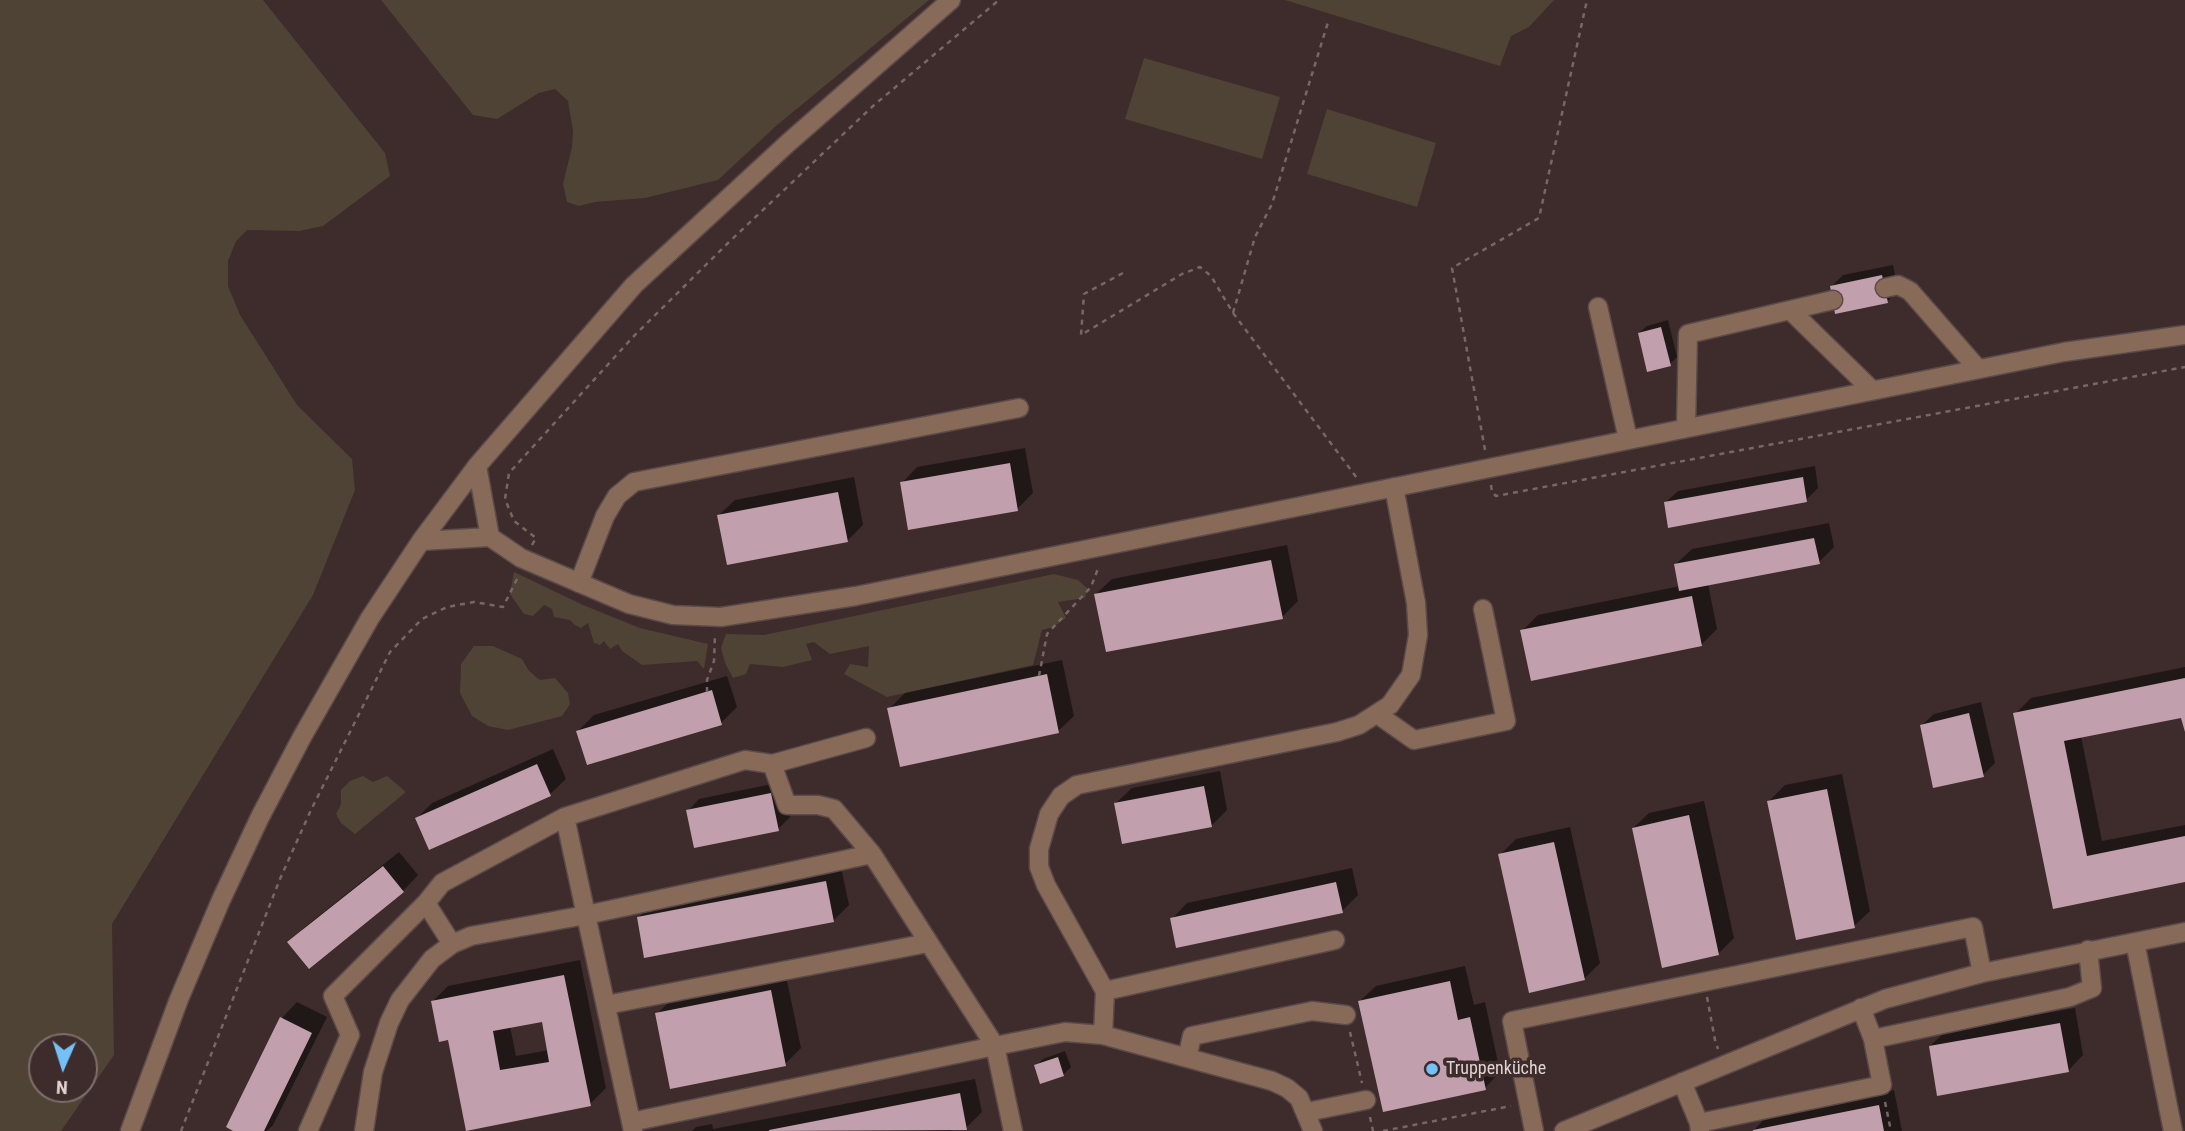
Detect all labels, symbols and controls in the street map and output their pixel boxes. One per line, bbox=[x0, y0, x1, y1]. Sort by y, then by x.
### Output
north arrow bbox=[28, 1033, 98, 1103]
place label: Truppenküche bbox=[1446, 1058, 1546, 1080]
marker: Truppenküche bbox=[1424, 1061, 1440, 1077]
text: N bbox=[56, 1076, 68, 1099]

